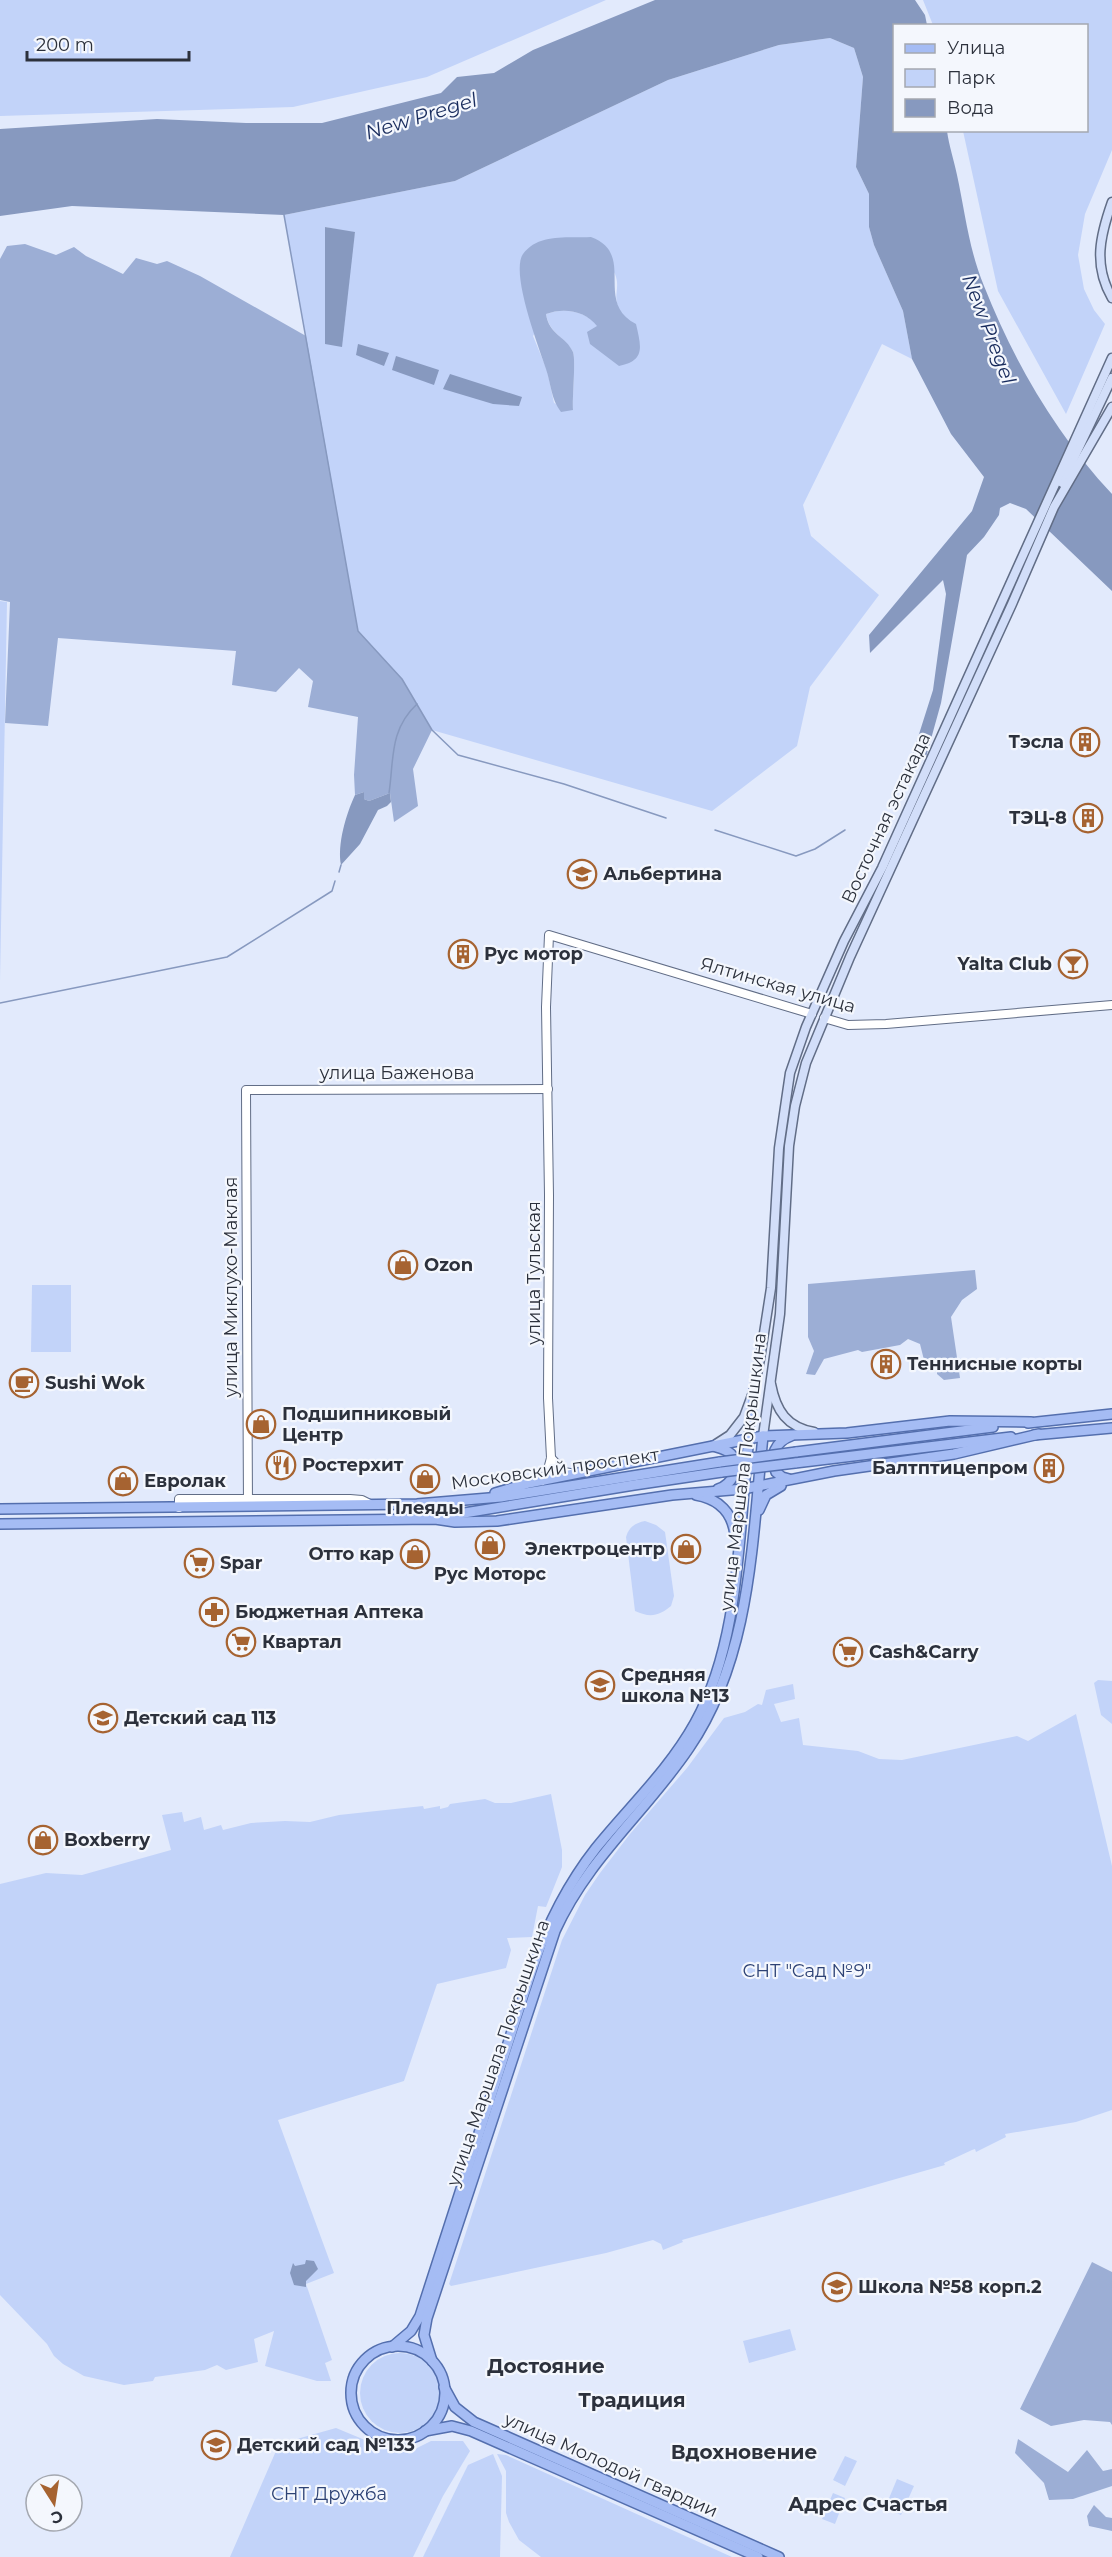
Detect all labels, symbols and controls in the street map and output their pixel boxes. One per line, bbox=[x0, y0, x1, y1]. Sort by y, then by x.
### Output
scale bar bbox=[27, 24, 189, 62]
legend bbox=[893, 24, 1088, 132]
text: 200 m bbox=[36, 34, 94, 56]
text: Улица bbox=[947, 37, 1005, 59]
text: Парк bbox=[947, 67, 996, 89]
water label: New Pregel bbox=[362, 87, 481, 144]
text: Вода bbox=[947, 97, 994, 119]
water label: New Pregel bbox=[957, 271, 1021, 388]
building icon: Тэсла bbox=[1069, 726, 1101, 758]
street label: Восточная эстакада bbox=[837, 729, 935, 907]
place label: Тэсла bbox=[1009, 731, 1064, 753]
building icon: ТЭЦ-8 bbox=[1072, 802, 1104, 834]
place label: ТЭЦ-8 bbox=[1009, 807, 1067, 829]
school or university icon: Альбертина bbox=[566, 858, 598, 890]
place label: Альбертина bbox=[603, 863, 722, 885]
building icon: Рус мотор bbox=[447, 938, 479, 970]
place label: Рус мотор bbox=[484, 943, 583, 965]
bar icon: Yalta Club bbox=[1057, 948, 1089, 980]
street label: Ялтинская улица bbox=[698, 952, 858, 1018]
place label: Yalta Club bbox=[957, 953, 1052, 975]
street label: улица Баженова bbox=[318, 1062, 475, 1084]
street label: улица Миклухо-Маклая bbox=[220, 1177, 242, 1398]
street label: улица Тульская bbox=[523, 1201, 545, 1346]
shop icon: Ozon bbox=[387, 1249, 419, 1281]
place label: Ozon bbox=[424, 1254, 473, 1276]
street label: улица Маршала Покрышкина bbox=[715, 1332, 771, 1613]
building icon: Теннисные корты bbox=[870, 1348, 902, 1380]
place label: Теннисные корты bbox=[907, 1353, 1082, 1375]
cafe icon: Sushi Wok bbox=[8, 1367, 40, 1399]
place label: Sushi Wok bbox=[45, 1372, 145, 1394]
place label: Подшипниковый Центр bbox=[282, 1403, 451, 1446]
shop icon: Подшипниковый Центр bbox=[245, 1408, 277, 1440]
street label: Московский проспект bbox=[450, 1443, 661, 1494]
restaurant icon: Ростерхит bbox=[265, 1449, 297, 1481]
building icon: Балтптицепром bbox=[1033, 1452, 1065, 1484]
place label: Ростерхит bbox=[302, 1454, 404, 1476]
place label: Балтптицепром bbox=[872, 1457, 1028, 1479]
shop icon: Плеяды bbox=[409, 1463, 441, 1495]
shop icon: Евролак bbox=[107, 1465, 139, 1497]
place label: Евролак bbox=[144, 1470, 226, 1492]
place label: Плеяды bbox=[386, 1497, 464, 1519]
shop icon: Рус Моторс bbox=[474, 1529, 506, 1561]
shop icon: Электроцентр bbox=[670, 1533, 702, 1565]
shop icon: Отто кар bbox=[399, 1538, 431, 1570]
place label: Электроцентр bbox=[525, 1538, 665, 1560]
place label: Отто кар bbox=[308, 1543, 394, 1565]
supermarket icon: Spar bbox=[183, 1547, 215, 1579]
place label: Spar bbox=[220, 1552, 263, 1574]
place label: Рус Моторс bbox=[434, 1563, 547, 1585]
pharmacy icon: Бюджетная Аптека bbox=[198, 1596, 230, 1628]
place label: Бюджетная Аптека bbox=[235, 1601, 424, 1623]
supermarket icon: Квартал bbox=[225, 1626, 257, 1658]
place label: Квартал bbox=[262, 1631, 342, 1653]
supermarket icon: Cash&Carry bbox=[832, 1636, 864, 1668]
place label: Cash&Carry bbox=[869, 1641, 979, 1663]
place label: Средняя школа №13 bbox=[621, 1664, 730, 1707]
school or university icon: Средняя школа №13 bbox=[584, 1669, 616, 1701]
school or university icon: Детский сад 113 bbox=[87, 1702, 119, 1734]
place label: Детский сад 113 bbox=[124, 1707, 277, 1729]
shop icon: Boxberry bbox=[27, 1824, 59, 1856]
place label: Boxberry bbox=[64, 1829, 150, 1851]
street label: улица Маршала Покрышкина bbox=[442, 1917, 554, 2190]
park label: СНТ "Сад №9" bbox=[742, 1960, 872, 1982]
school or university icon: Школа №58 корп.2 bbox=[821, 2271, 853, 2303]
place label: Школа №58 корп.2 bbox=[858, 2276, 1042, 2298]
district label: Достояние bbox=[487, 2354, 605, 2378]
district label: Традиция bbox=[578, 2388, 686, 2412]
street label: улица Молодой гвардии bbox=[500, 2407, 721, 2522]
school or university icon: Детский сад №133 bbox=[200, 2429, 232, 2461]
place label: Детский сад №133 bbox=[237, 2434, 415, 2456]
district label: Вдохновение bbox=[671, 2440, 817, 2464]
north arrow bbox=[24, 2473, 84, 2533]
park label: СНТ Дружба bbox=[271, 2483, 387, 2505]
district label: Адрес Счастья bbox=[788, 2492, 948, 2516]
text: С bbox=[49, 2507, 65, 2528]

